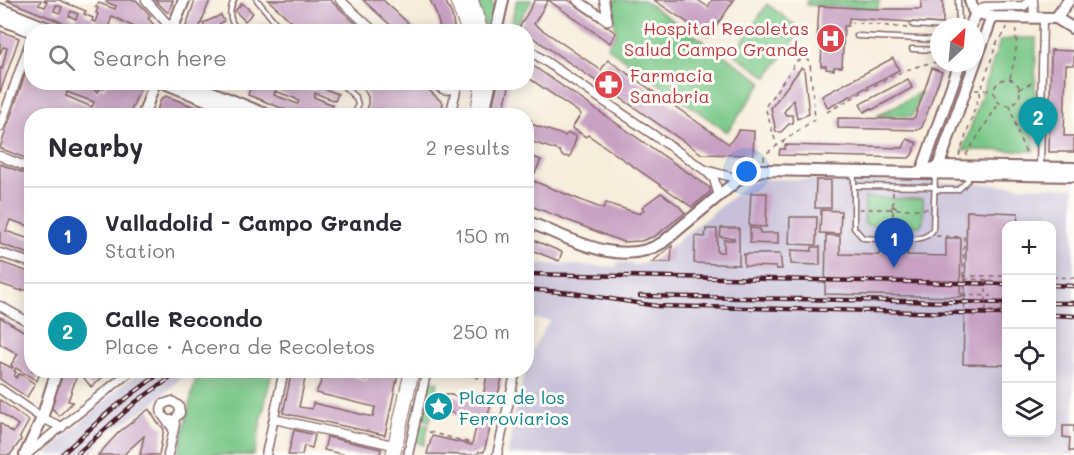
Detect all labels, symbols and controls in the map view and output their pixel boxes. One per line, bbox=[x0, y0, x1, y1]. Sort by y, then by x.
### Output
place label: Hospital Recoletas Salud Campo Grande bbox=[624, 16, 809, 61]
north arrow bbox=[930, 18, 984, 72]
hospital icon: Hospital Recoletas Salud Campo Grande bbox=[814, 22, 846, 54]
search box bbox=[24, 24, 534, 90]
icon: search bbox=[45, 41, 78, 74]
text: Search here bbox=[93, 43, 227, 72]
place label: Farmacia Sanabria bbox=[630, 63, 713, 108]
pharmacy icon: Farmacia Sanabria bbox=[593, 69, 625, 101]
pin: 2 bbox=[1018, 98, 1058, 147]
text: Nearby bbox=[48, 130, 143, 164]
text: 2 results bbox=[426, 134, 510, 160]
your location bbox=[732, 157, 761, 186]
text: Valladolid - Campo Grande bbox=[105, 208, 402, 237]
pin: 1 bbox=[874, 218, 914, 268]
map controls bbox=[1002, 221, 1056, 437]
button: + bbox=[1002, 221, 1056, 275]
text: 1 bbox=[63, 222, 72, 248]
text: 150 m bbox=[455, 222, 510, 248]
text: Station bbox=[105, 237, 175, 263]
button: − bbox=[1002, 275, 1056, 329]
text: Calle Recondo bbox=[105, 304, 263, 333]
text: 2 bbox=[62, 318, 73, 344]
text: 250 m bbox=[453, 318, 510, 344]
button: locate bbox=[1002, 329, 1056, 383]
text: Place · Acera de Recoletos bbox=[105, 333, 375, 359]
button: layers bbox=[1002, 383, 1056, 437]
place label: Plaza de los Ferroviarios bbox=[459, 385, 569, 430]
place icon: Plaza de los Ferroviarios bbox=[422, 391, 454, 423]

